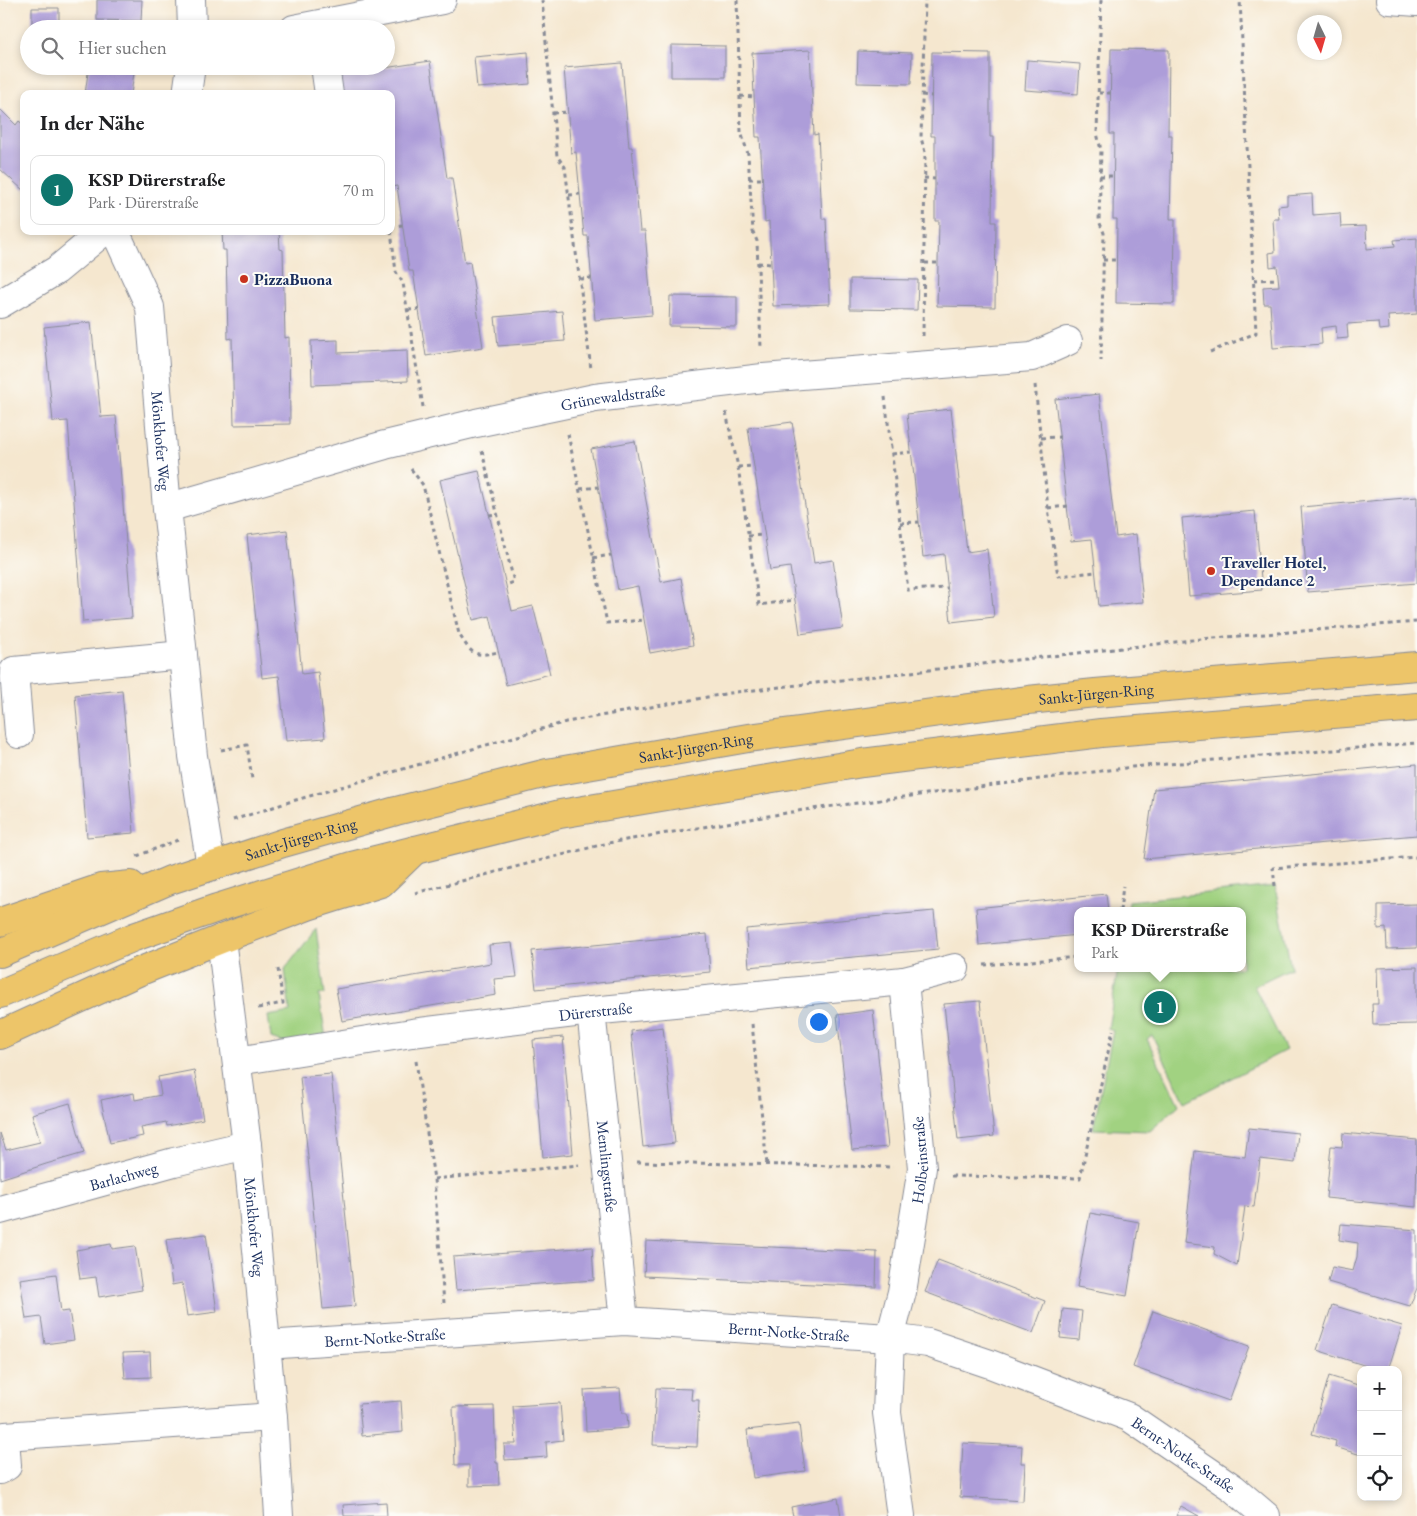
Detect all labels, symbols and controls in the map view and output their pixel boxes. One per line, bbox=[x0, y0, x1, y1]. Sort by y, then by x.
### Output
north arrow bbox=[1297, 15, 1342, 60]
search box bbox=[20, 20, 395, 75]
icon: search bbox=[38, 34, 66, 62]
text: Hier suchen bbox=[78, 35, 167, 60]
text: In der Nähe bbox=[40, 109, 145, 136]
text: KSP Dürerstraße bbox=[88, 167, 225, 192]
text: 1 bbox=[53, 180, 61, 201]
text: 70 m bbox=[343, 180, 374, 201]
text: Park · Dürerstraße bbox=[88, 192, 199, 213]
place label: PizzaBuona bbox=[254, 269, 333, 290]
marker: PizzaBuona bbox=[238, 273, 250, 285]
street label: Grünewaldstraße bbox=[559, 380, 666, 416]
street label: Mönkhofer Weg bbox=[146, 390, 176, 493]
place label: Traveller Hotel, Dependance 2 bbox=[1221, 552, 1326, 591]
marker: Traveller Hotel, Dependance 2 bbox=[1205, 565, 1217, 577]
street label: Sankt-Jürgen-Ring bbox=[1038, 678, 1155, 710]
street label: Sankt-Jürgen-Ring bbox=[637, 727, 755, 768]
street label: Sankt-Jürgen-Ring bbox=[242, 812, 360, 866]
popup bbox=[1074, 907, 1246, 972]
text: KSP Dürerstraße bbox=[1091, 917, 1229, 942]
text: Park bbox=[1091, 942, 1119, 963]
pin: 1 bbox=[1144, 988, 1176, 1026]
street label: Dürerstraße bbox=[558, 997, 633, 1026]
your location bbox=[806, 1009, 832, 1035]
street label: Holbeinstraße bbox=[906, 1116, 933, 1205]
street label: Memlingstraße bbox=[592, 1119, 622, 1213]
street label: Barlachweg bbox=[87, 1157, 161, 1196]
street label: Mönkhofer Weg bbox=[239, 1176, 270, 1279]
street label: Bernt-Notke-Straße bbox=[728, 1318, 850, 1346]
street label: Bernt-Notke-Straße bbox=[324, 1323, 446, 1352]
map controls bbox=[1357, 1366, 1402, 1501]
button: + bbox=[1357, 1366, 1402, 1411]
button: − bbox=[1357, 1411, 1402, 1456]
street label: Bernt-Notke-Straße bbox=[1127, 1412, 1239, 1498]
button: locate bbox=[1357, 1456, 1402, 1501]

